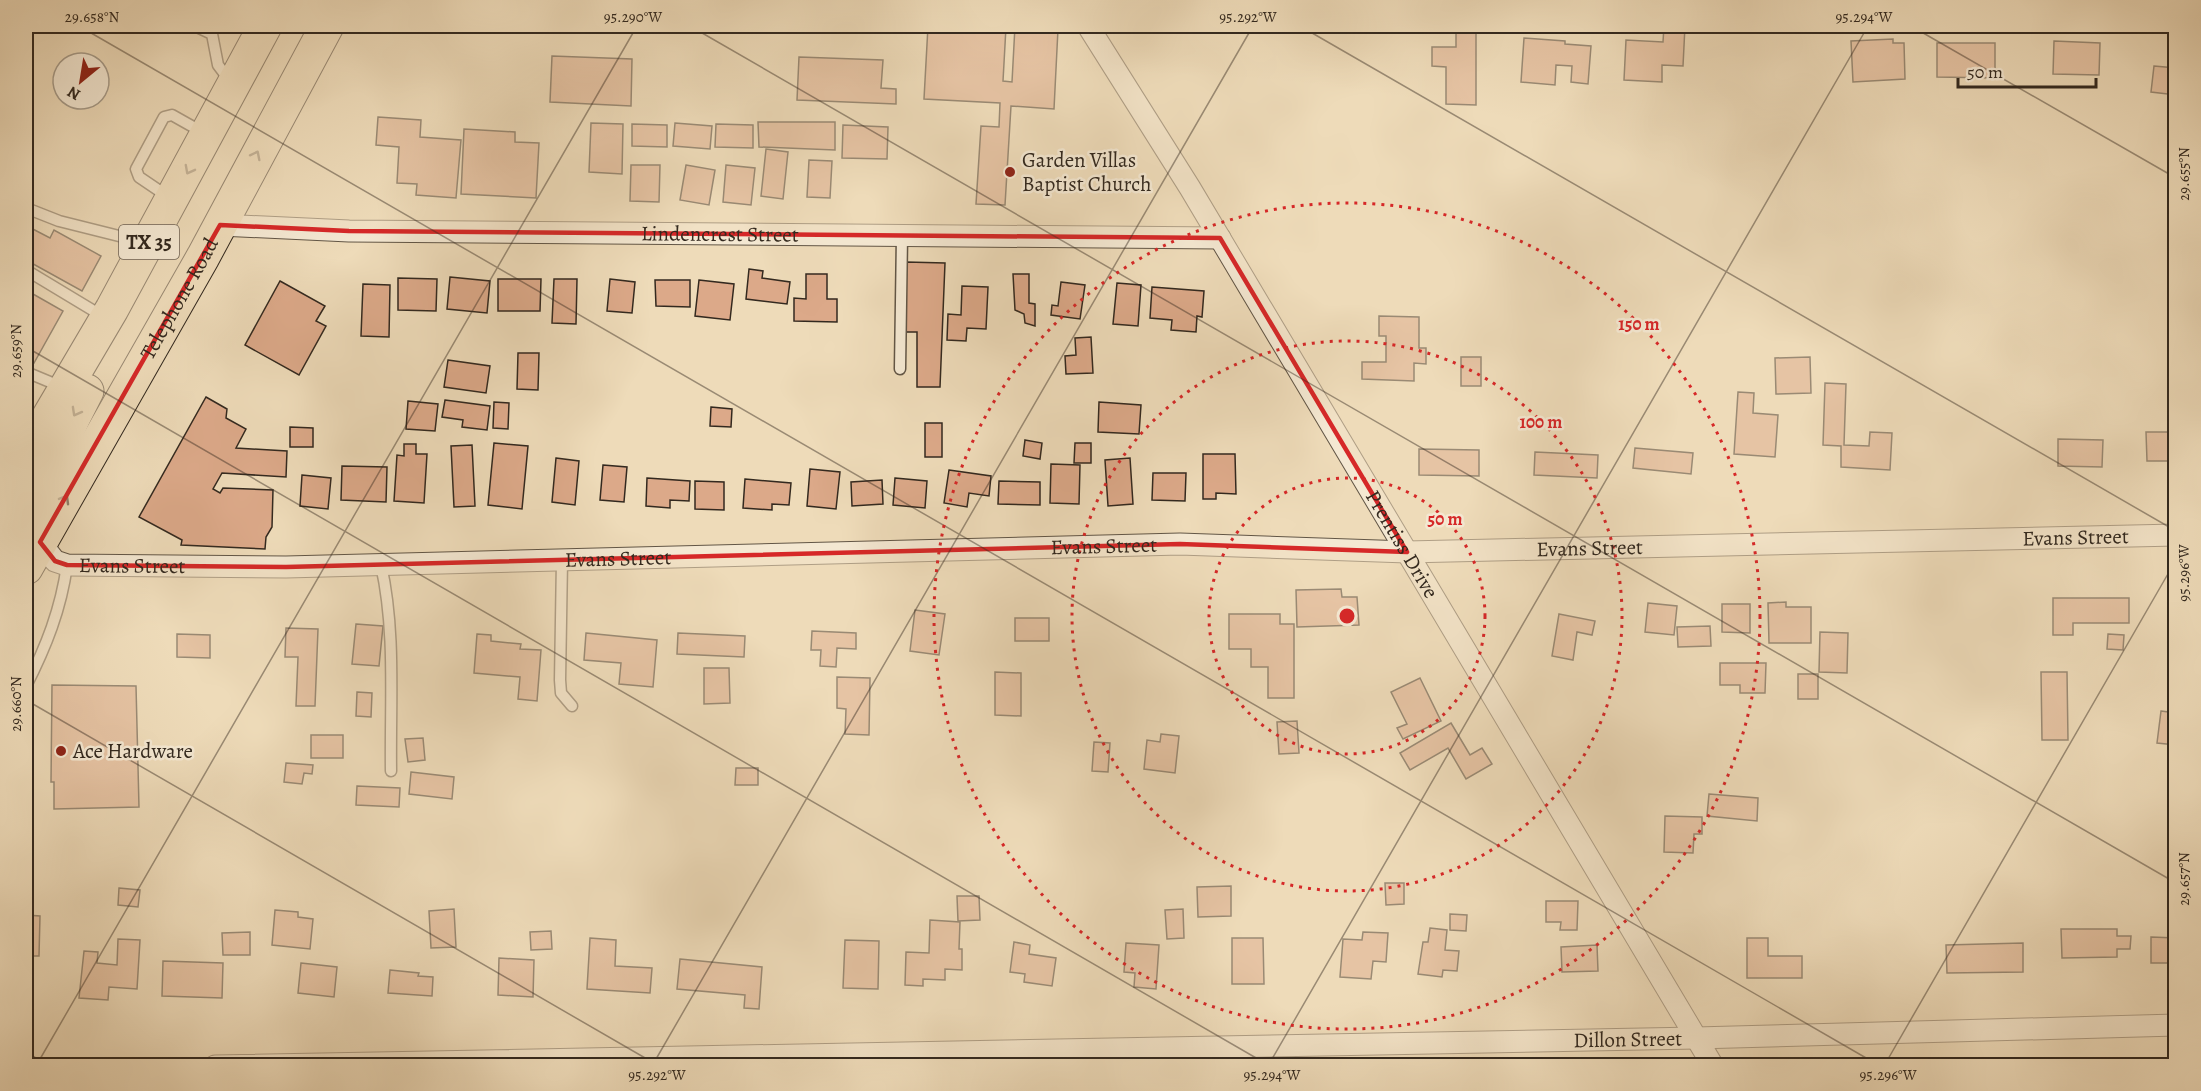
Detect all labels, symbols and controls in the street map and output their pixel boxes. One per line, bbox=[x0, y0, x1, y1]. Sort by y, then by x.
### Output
text: 29.658°N bbox=[65, 7, 119, 27]
text: 95.290°W bbox=[604, 7, 662, 27]
text: 95.292°W bbox=[1219, 7, 1277, 27]
text: 95.294°W bbox=[1835, 7, 1893, 27]
north arrow bbox=[51, 51, 111, 111]
scale bar bbox=[1958, 51, 2096, 89]
text: 50 m bbox=[1967, 60, 2003, 84]
text: N bbox=[63, 81, 85, 106]
place label: Garden Villas Baptist Church bbox=[1022, 146, 1151, 198]
text: 29.655°N bbox=[2174, 147, 2194, 201]
one-way arrow bbox=[249, 150, 261, 161]
one-way arrow bbox=[185, 164, 196, 174]
marker: Garden Villas Baptist Church bbox=[1003, 165, 1017, 179]
street label: Lindencrest Street bbox=[641, 219, 799, 249]
road number: TX 35 bbox=[119, 225, 179, 259]
street label: Telephone Road bbox=[134, 232, 225, 365]
text: 150 m bbox=[1618, 312, 1660, 336]
text: 29.659°N bbox=[6, 324, 26, 378]
one-way arrow bbox=[72, 406, 83, 416]
text: 100 m bbox=[1520, 410, 1562, 434]
street label: Prentiss Drive bbox=[1359, 485, 1445, 603]
one-way arrow bbox=[58, 495, 69, 506]
text: 50 m bbox=[1428, 507, 1462, 531]
street label: Evans Street bbox=[2022, 522, 2129, 552]
street label: Evans Street bbox=[1050, 531, 1157, 561]
street label: Evans Street bbox=[1536, 533, 1643, 563]
street label: Evans Street bbox=[564, 543, 672, 574]
text: 95.296°W bbox=[2174, 544, 2194, 602]
street label: Evans Street bbox=[79, 551, 186, 580]
centre of rings bbox=[1337, 606, 1357, 626]
text: 29.660°N bbox=[6, 676, 26, 732]
place label: Ace Hardware bbox=[72, 737, 193, 765]
marker: Ace Hardware bbox=[54, 744, 68, 758]
text: 29.657°N bbox=[2174, 852, 2194, 906]
street label: Dillon Street bbox=[1573, 1024, 1682, 1054]
text: 95.292°W bbox=[628, 1065, 686, 1085]
text: 95.294°W bbox=[1243, 1065, 1301, 1085]
text: 95.296°W bbox=[1859, 1065, 1917, 1085]

